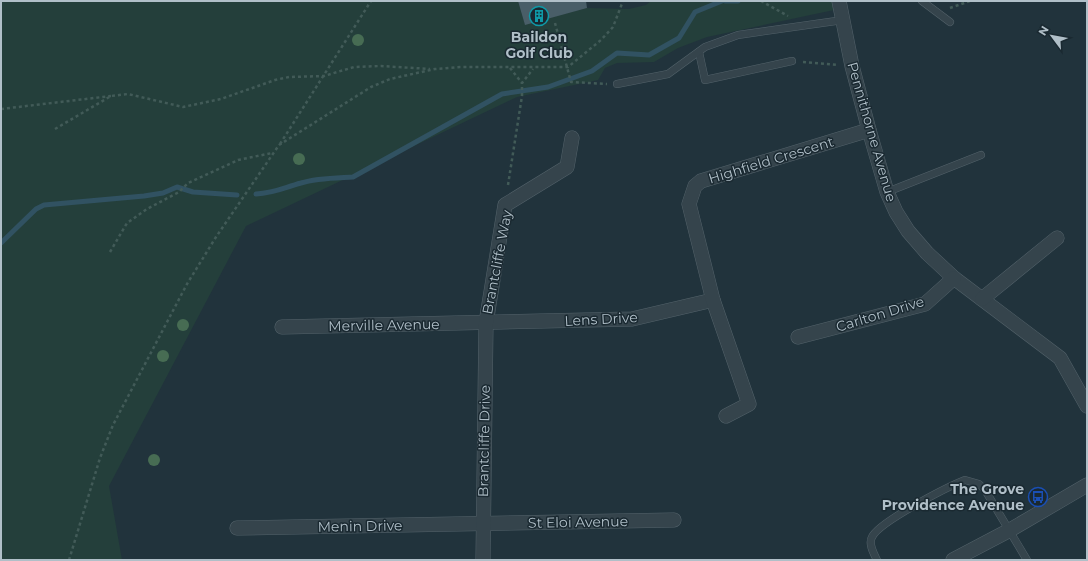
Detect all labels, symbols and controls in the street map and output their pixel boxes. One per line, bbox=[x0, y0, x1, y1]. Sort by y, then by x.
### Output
building icon: Baildon Golf Club bbox=[528, 5, 550, 27]
north arrow bbox=[1032, 16, 1072, 56]
text: N bbox=[1035, 23, 1052, 38]
place label: Baildon Golf Club bbox=[505, 28, 573, 62]
street label: Pennithorne Avenue bbox=[843, 60, 901, 204]
street label: Highfield Crescent bbox=[706, 132, 836, 188]
street label: Brantcliffe Way bbox=[478, 208, 516, 316]
street label: Carlton Drive bbox=[834, 292, 926, 336]
street label: Lens Drive bbox=[564, 308, 638, 330]
street label: Merville Avenue bbox=[328, 315, 440, 335]
street label: Brantcliffe Drive bbox=[474, 385, 494, 497]
place label: The Grove Providence Avenue bbox=[882, 480, 1024, 514]
bus stop icon: The Grove Providence Avenue bbox=[1027, 486, 1049, 508]
street label: St Eloi Avenue bbox=[528, 512, 628, 532]
street label: Menin Drive bbox=[317, 516, 403, 536]

